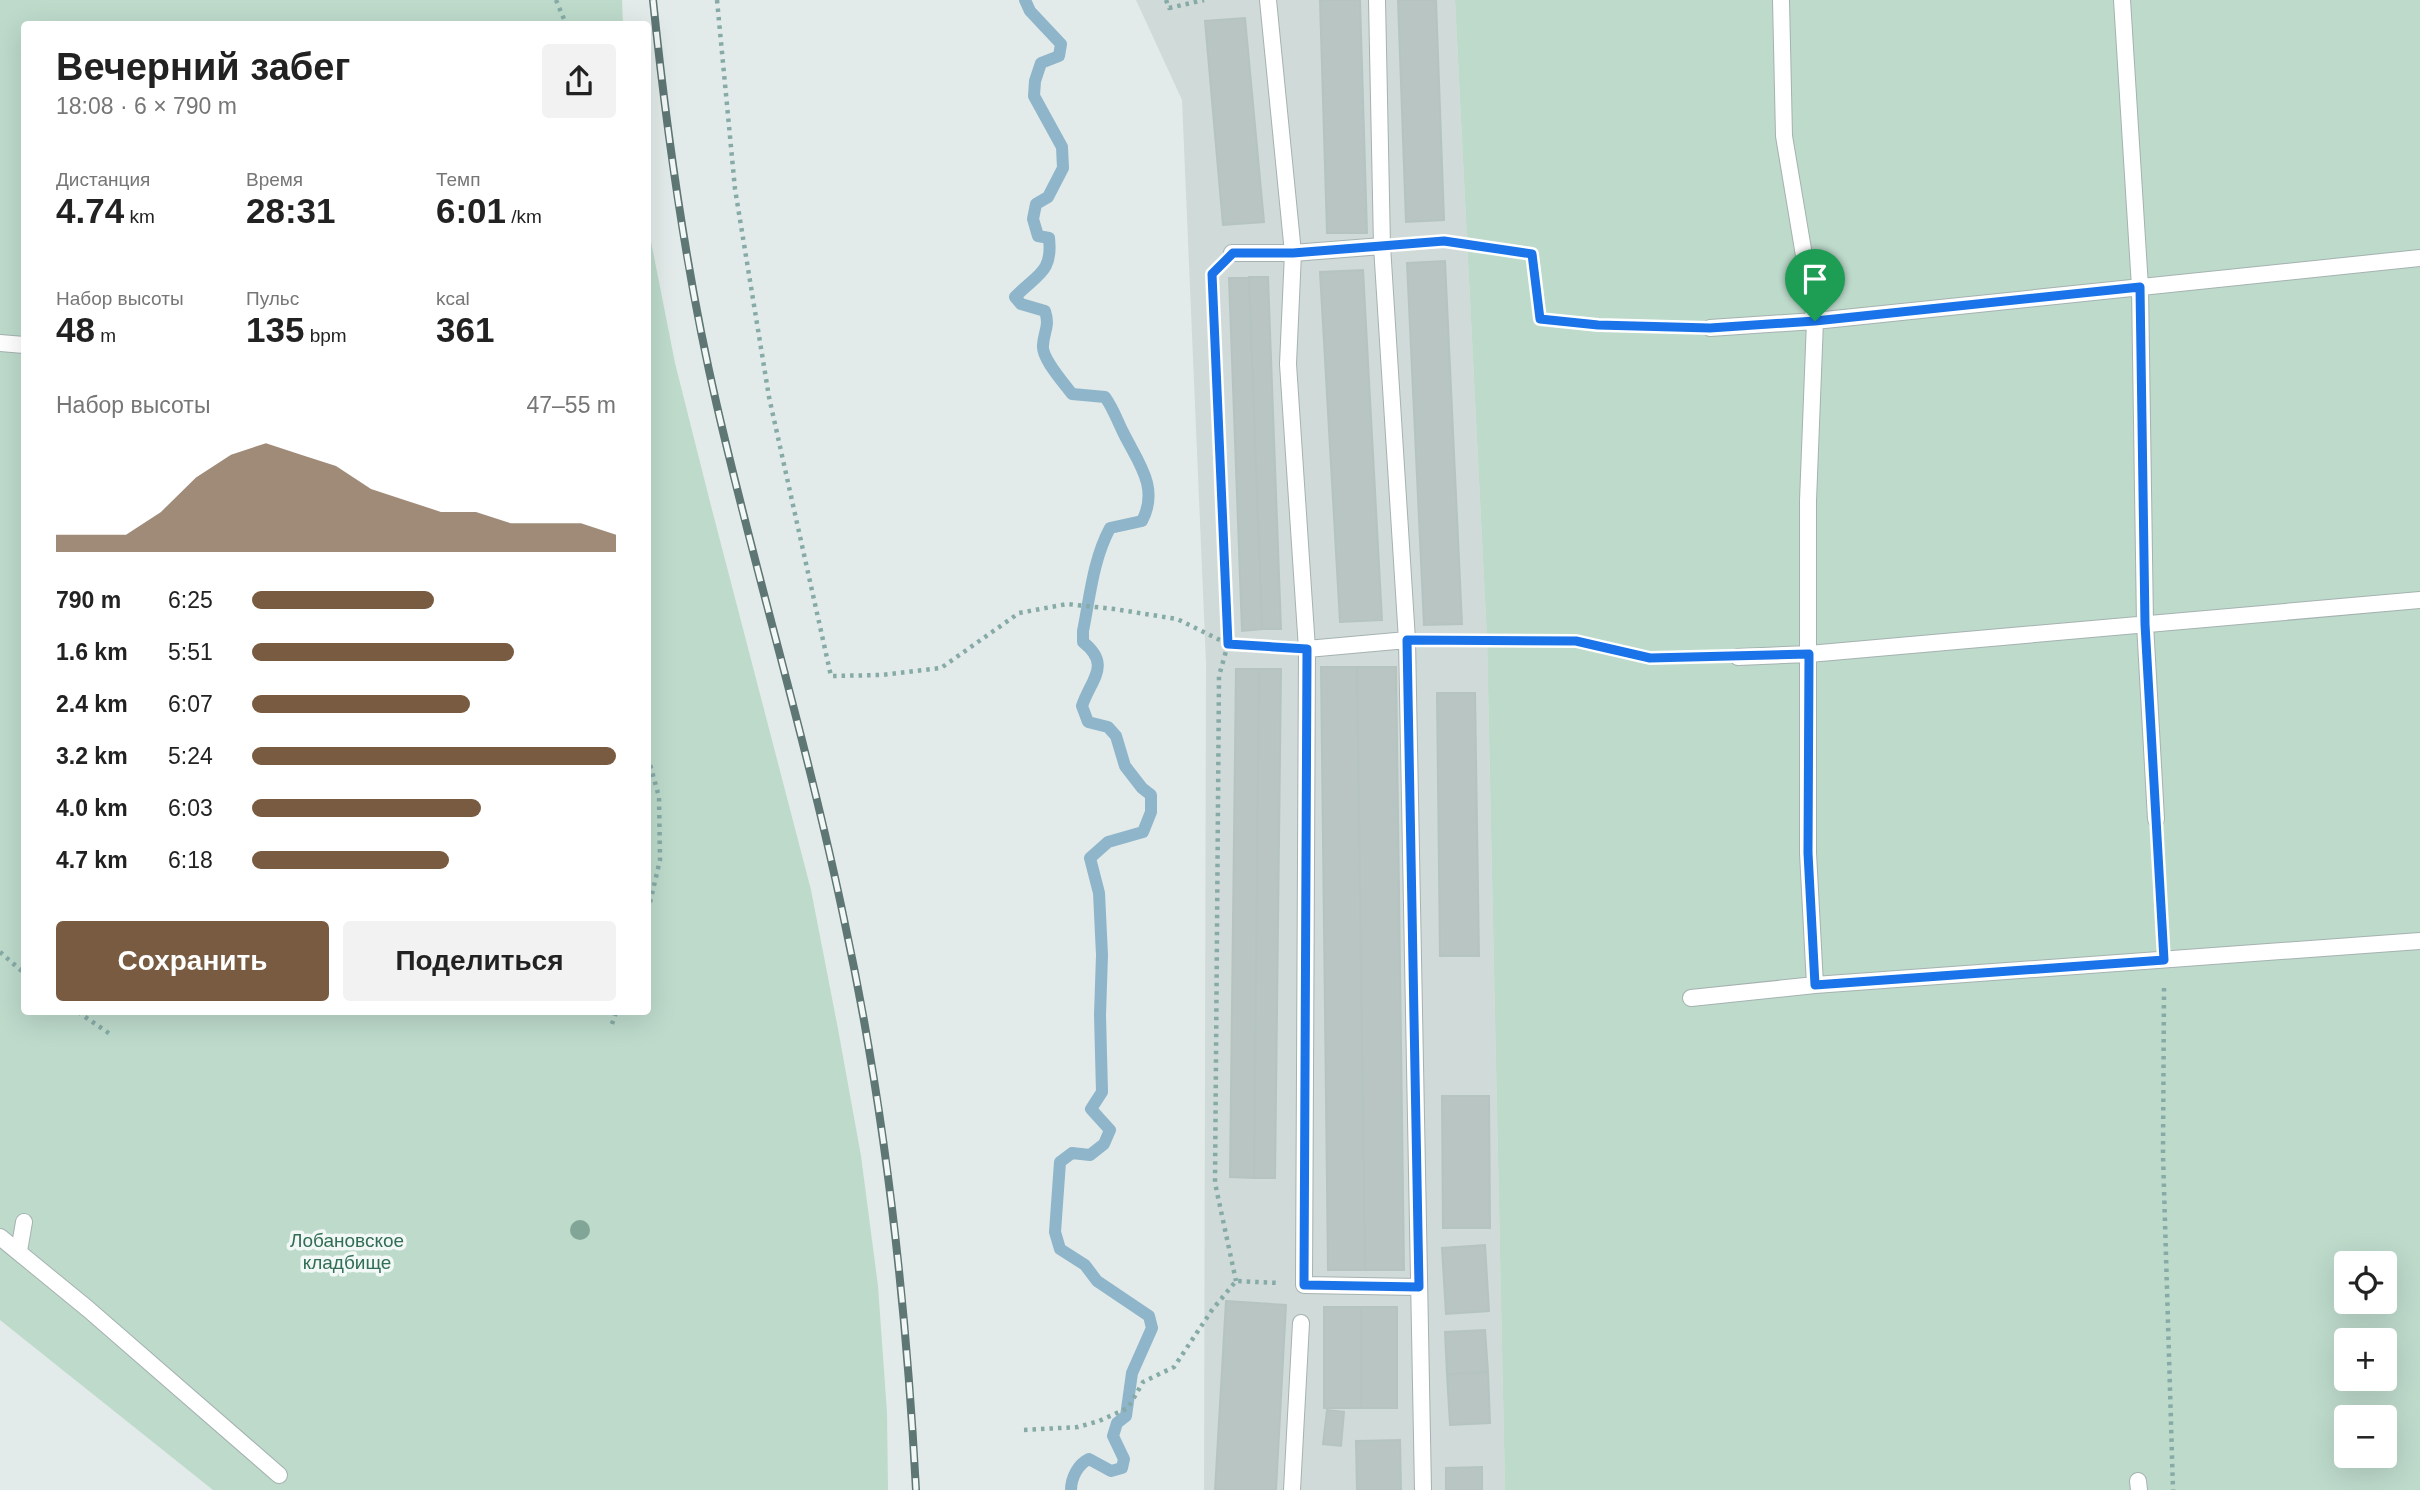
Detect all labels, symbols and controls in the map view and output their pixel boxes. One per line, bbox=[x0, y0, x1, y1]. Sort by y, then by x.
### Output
button: share bbox=[542, 44, 616, 118]
text: Вечерний забег bbox=[56, 46, 350, 88]
text: 18:08 · 6 × 790 m bbox=[56, 93, 237, 119]
text: Дистанция bbox=[56, 169, 150, 190]
text: Время bbox=[246, 169, 303, 190]
text: Темп bbox=[436, 169, 480, 190]
text: 4.74 bbox=[56, 191, 124, 230]
text: 28:31 bbox=[246, 191, 336, 230]
text: 6:01 bbox=[436, 191, 506, 230]
text: km bbox=[124, 206, 155, 227]
text: /km bbox=[506, 206, 542, 227]
pin bbox=[1785, 249, 1845, 321]
icon: arrive bbox=[1796, 260, 1834, 298]
text: Набор высоты bbox=[56, 288, 184, 309]
text: Пульс bbox=[246, 288, 299, 309]
text: kcal bbox=[436, 288, 470, 309]
text: 48 bbox=[56, 310, 95, 349]
text: 135 bbox=[246, 310, 304, 349]
text: 361 bbox=[436, 310, 494, 349]
text: m bbox=[95, 325, 116, 346]
text: bpm bbox=[304, 325, 347, 346]
text: Набор высоты bbox=[56, 392, 210, 418]
text: 47–55 m bbox=[526, 392, 616, 418]
text: 790 m bbox=[56, 587, 121, 613]
text: 6:25 bbox=[168, 587, 213, 613]
text: 1.6 km bbox=[56, 639, 128, 665]
text: 5:51 bbox=[168, 639, 213, 665]
text: 2.4 km bbox=[56, 691, 128, 717]
text: 6:07 bbox=[168, 691, 213, 717]
text: 3.2 km bbox=[56, 743, 128, 769]
text: 5:24 bbox=[168, 743, 213, 769]
text: 4.0 km bbox=[56, 795, 128, 821]
text: 6:03 bbox=[168, 795, 213, 821]
text: 4.7 km bbox=[56, 847, 128, 873]
text: 6:18 bbox=[168, 847, 213, 873]
button: Сохранить bbox=[56, 921, 329, 1001]
button: Поделиться bbox=[343, 921, 616, 1001]
park label: Лобановское кладбище bbox=[290, 1230, 404, 1273]
map controls bbox=[2334, 1251, 2397, 1468]
button: locate bbox=[2334, 1251, 2397, 1314]
button: + bbox=[2334, 1328, 2397, 1391]
button: − bbox=[2334, 1405, 2397, 1468]

